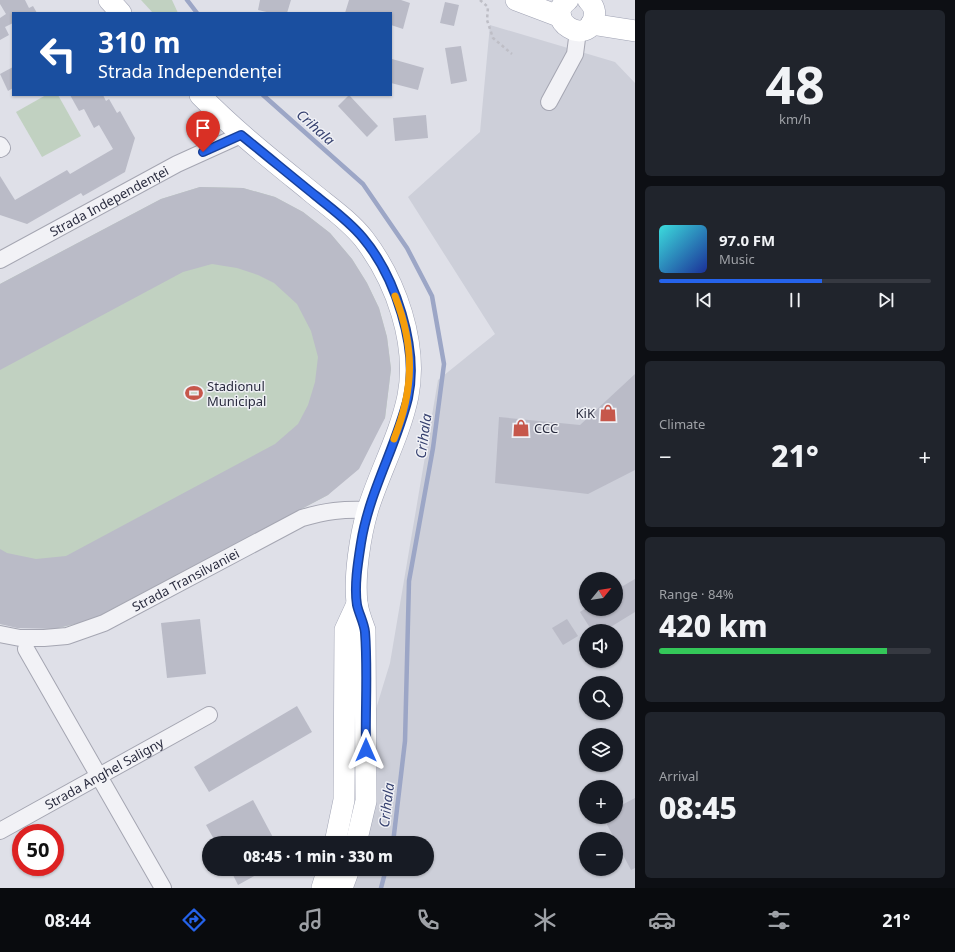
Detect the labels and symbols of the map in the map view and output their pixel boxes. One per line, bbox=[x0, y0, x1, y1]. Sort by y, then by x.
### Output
water label: Crihala bbox=[293, 105, 339, 149]
pin bbox=[186, 111, 220, 152]
street label: Strada Independenței bbox=[46, 161, 172, 240]
place label: Stadionul Municipal bbox=[207, 377, 266, 410]
sports icon: Stadionul Municipal bbox=[184, 383, 204, 403]
shop icon: KiK bbox=[598, 403, 618, 423]
place label: KiK bbox=[576, 404, 596, 422]
water label: Crihala bbox=[410, 412, 436, 460]
shop icon: CCC bbox=[511, 418, 531, 438]
place label: CCC bbox=[534, 419, 558, 437]
street label: Strada Transilvaniei bbox=[129, 544, 242, 616]
north arrow bbox=[579, 572, 623, 616]
position arrow bbox=[345, 729, 387, 771]
street label: Strada Anghel Saligny bbox=[41, 733, 167, 813]
water label: Crihala bbox=[374, 781, 398, 829]
speed limit sign: 50 bbox=[12, 824, 64, 876]

